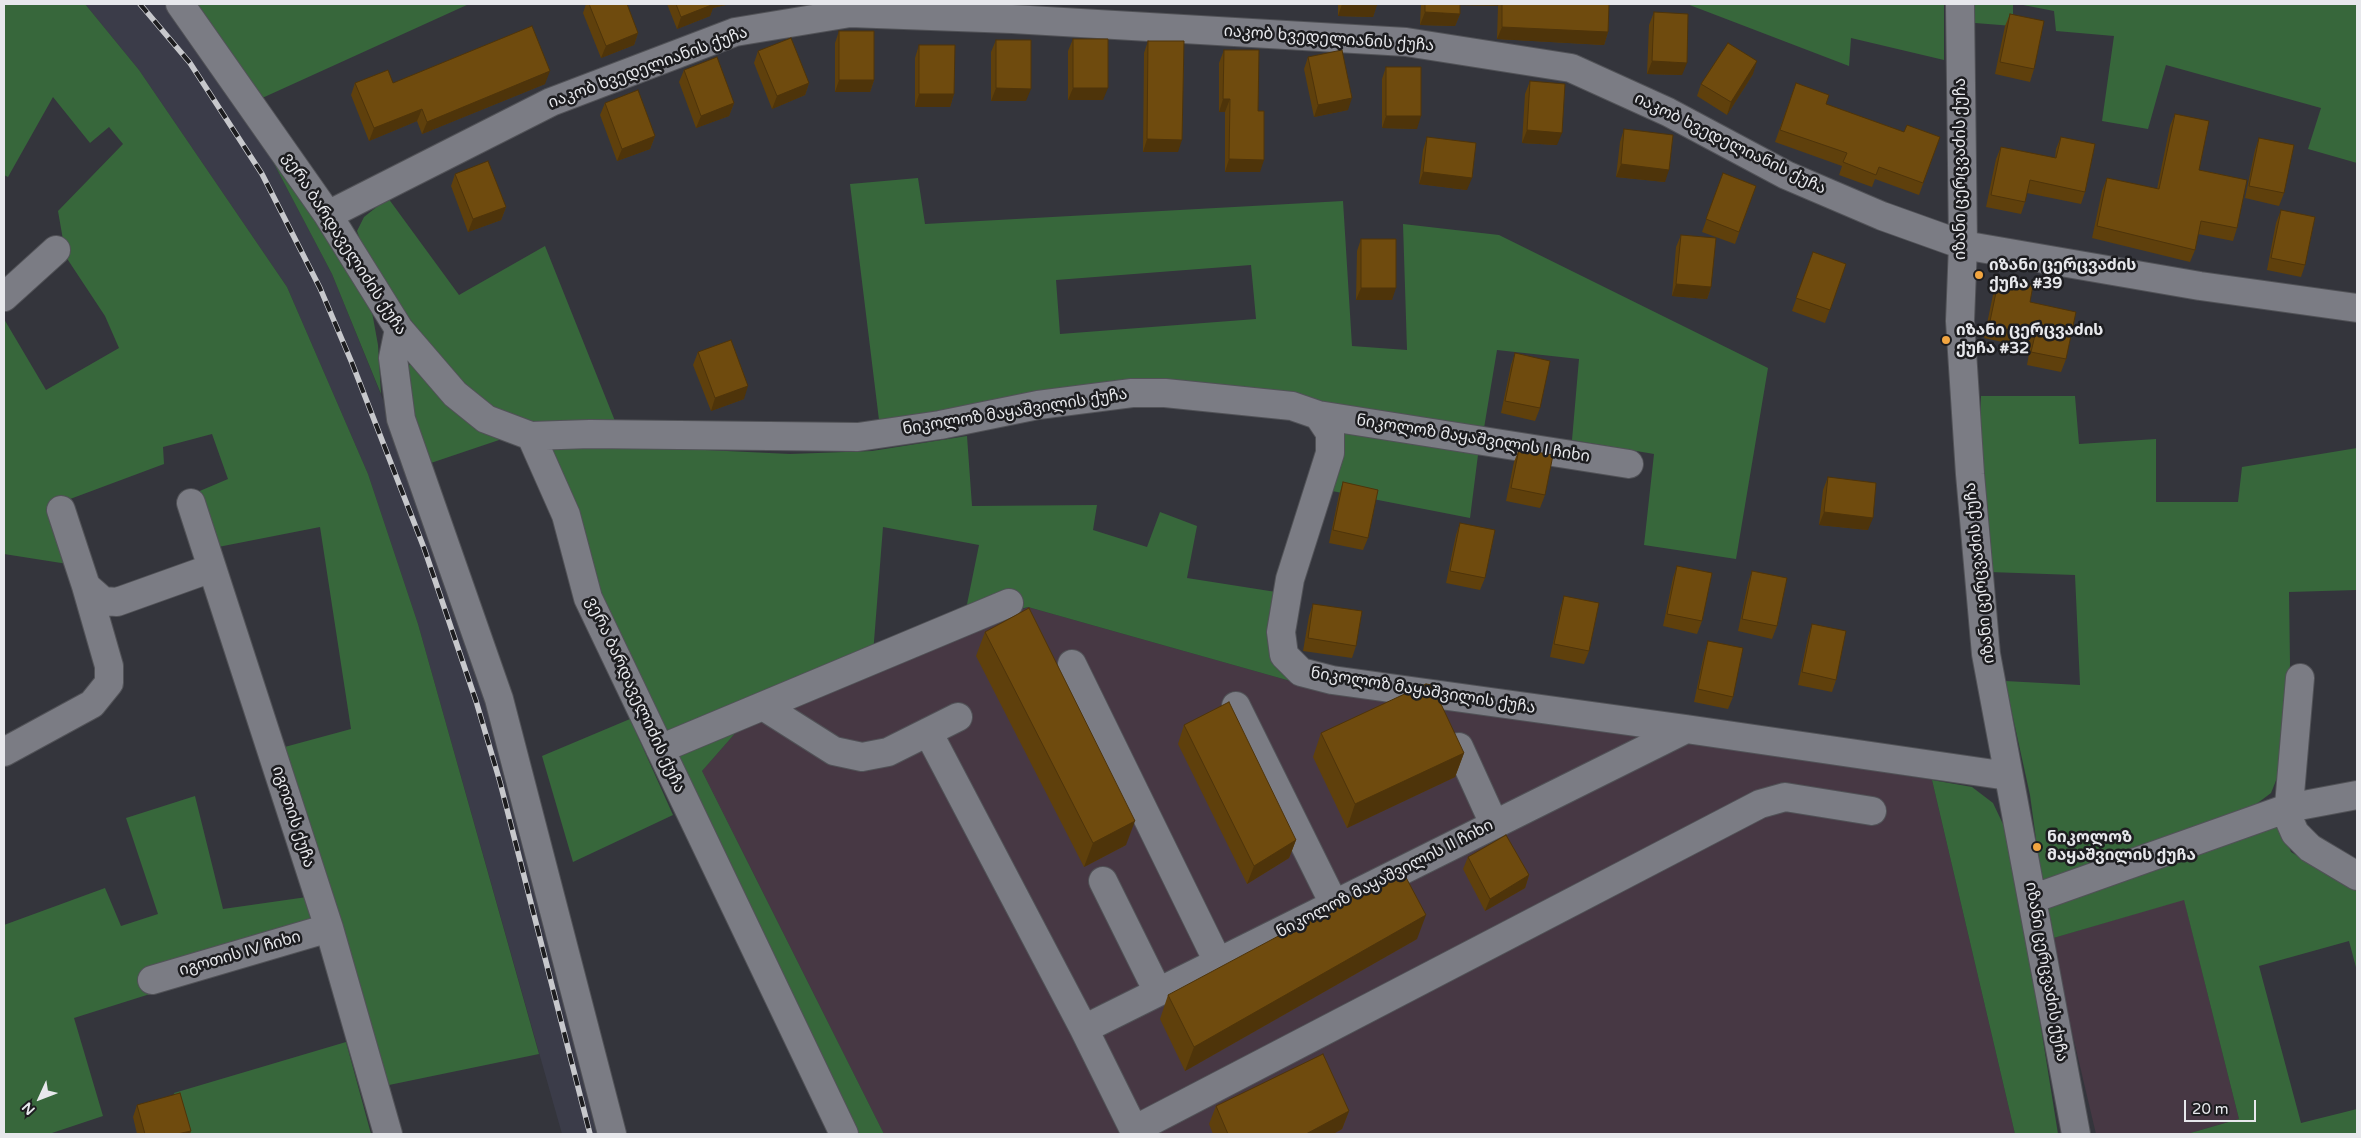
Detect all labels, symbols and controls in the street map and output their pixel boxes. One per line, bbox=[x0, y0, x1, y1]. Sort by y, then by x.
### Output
street label: იაკობ ხვედელიანის ქუჩა bbox=[1223, 22, 1435, 56]
street label: იაკობ ხვედელიანის ქუჩა bbox=[546, 23, 750, 113]
street label: იზანი ცერცვაძის ქუჩა bbox=[1951, 78, 1971, 260]
street label: იაკობ ხვედელიანის ქუჩა bbox=[1631, 89, 1829, 199]
street label: ვერა ბარდაველიძის ქუჩა bbox=[278, 149, 410, 339]
place label: იზანი ცერცვაძის ქუჩა #39 bbox=[1989, 256, 2136, 294]
marker: იზანი ცერცვაძის ქუჩა #39 bbox=[1973, 269, 1985, 281]
place label: იზანი ცერცვაძის ქუჩა #32 bbox=[1956, 321, 2103, 359]
marker: იზანი ცერცვაძის ქუჩა #32 bbox=[1940, 334, 1952, 346]
street label: ნიკოლოზ მაყაშვილის ქუჩა bbox=[901, 385, 1129, 439]
street label: ნიკოლოზ მაყაშვილის I ჩიხი bbox=[1355, 411, 1591, 467]
street label: იზანი ცერცვაძის ქუჩა bbox=[1961, 481, 1999, 665]
street label: ვერა ბარდაველიძის ქუჩა bbox=[581, 594, 689, 796]
street label: ნიკოლოზ მაყაშვილის ქუჩა bbox=[1309, 664, 1537, 718]
street label: იგოთის ქუჩა bbox=[268, 764, 318, 870]
street label: ნიკოლოზ მაყაშვილის II ჩიხი bbox=[1273, 816, 1497, 942]
place label: ნიკოლოზ მაყაშვილის ქუჩა bbox=[2047, 828, 2196, 866]
marker: ნიკოლოზ მაყაშვილის ქუჩა bbox=[2031, 841, 2043, 853]
street label: იზანი ცერცვაძის ქუჩა bbox=[2021, 881, 2071, 1063]
street label: იგოთის IV ჩიხი bbox=[177, 927, 303, 981]
north arrow bbox=[15, 1073, 65, 1123]
scale bar bbox=[2186, 1090, 2258, 1122]
text: N bbox=[19, 1099, 39, 1118]
text: 20 m bbox=[2192, 1100, 2229, 1118]

